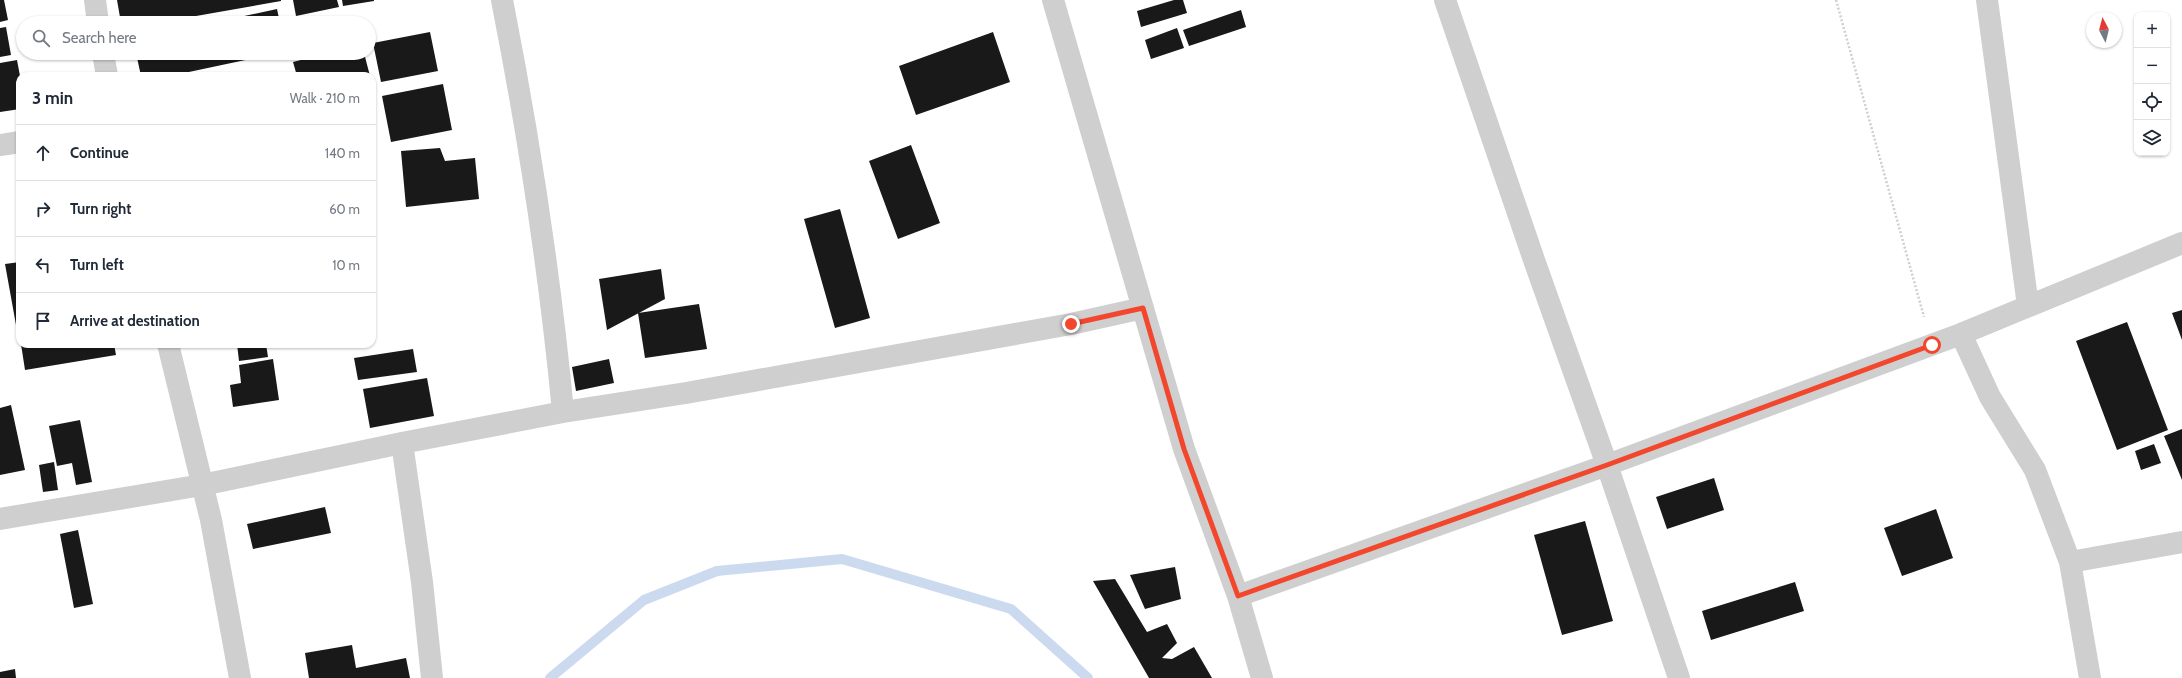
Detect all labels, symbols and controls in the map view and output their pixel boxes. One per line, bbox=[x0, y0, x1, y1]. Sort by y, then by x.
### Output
north arrow bbox=[2086, 12, 2122, 48]
map controls bbox=[2134, 12, 2170, 156]
button: + bbox=[2134, 12, 2170, 48]
search box bbox=[16, 16, 376, 60]
icon: search bbox=[30, 27, 52, 49]
text: Search here bbox=[62, 29, 137, 47]
button: − bbox=[2134, 48, 2170, 84]
button: locate bbox=[2134, 84, 2170, 120]
text: 3 min bbox=[32, 88, 73, 108]
text: Walk · 210 m bbox=[290, 90, 360, 106]
button: layers bbox=[2134, 120, 2170, 156]
icon: ahead bbox=[32, 142, 54, 164]
text: Continue bbox=[70, 144, 129, 162]
text: 140 m bbox=[325, 145, 360, 161]
icon: right bbox=[32, 198, 54, 220]
text: Turn right bbox=[70, 200, 131, 218]
text: 60 m bbox=[329, 201, 360, 217]
icon: left bbox=[32, 254, 54, 276]
text: Turn left bbox=[70, 256, 124, 274]
text: 10 m bbox=[332, 257, 360, 273]
icon: arrive bbox=[32, 310, 54, 332]
text: Arrive at destination bbox=[70, 312, 200, 330]
route end bbox=[1062, 315, 1080, 333]
route start bbox=[1923, 336, 1941, 354]

